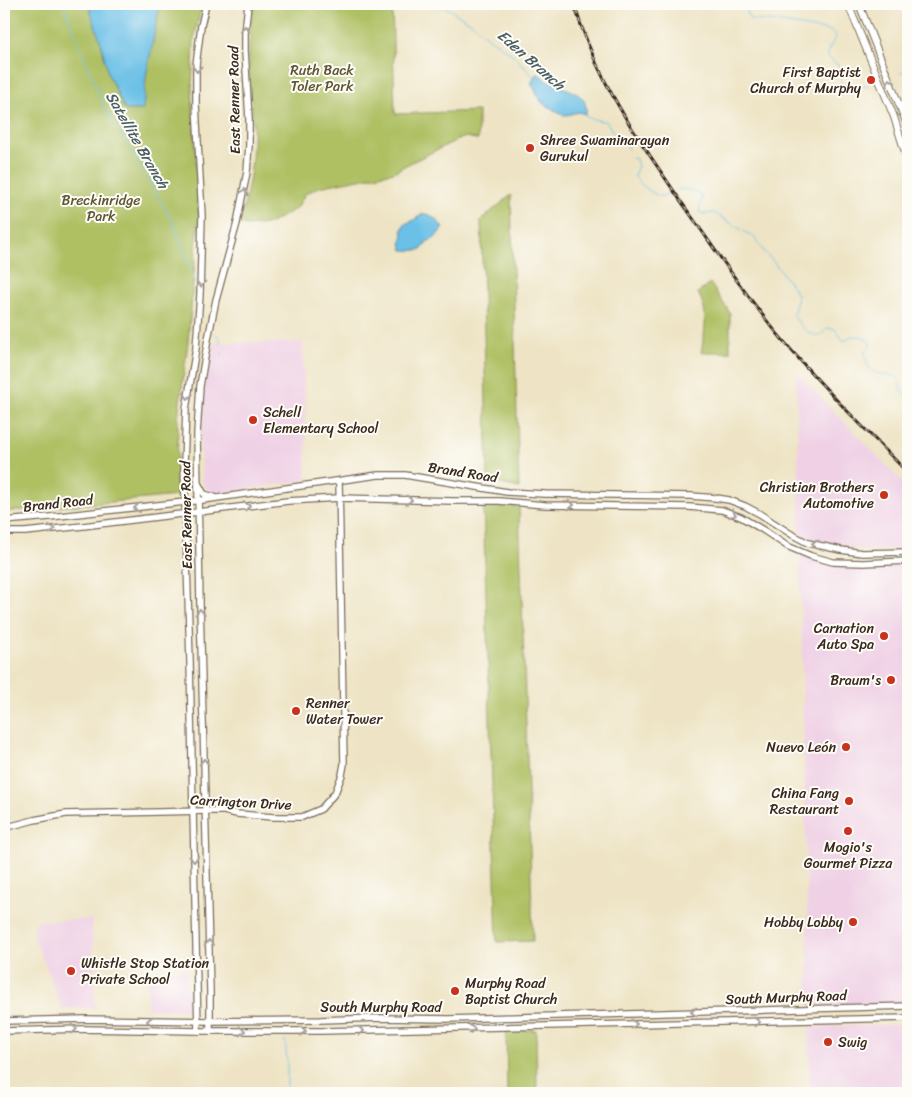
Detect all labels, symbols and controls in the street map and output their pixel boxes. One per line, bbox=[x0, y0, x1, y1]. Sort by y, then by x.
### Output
water label: Eden Branch bbox=[491, 23, 572, 98]
one-way arrow bbox=[240, 25, 251, 33]
street label: East Renner Road bbox=[221, 44, 248, 154]
park label: Ruth Back Toler Park bbox=[290, 58, 354, 99]
place label: First Baptist Church of Murphy bbox=[750, 60, 862, 101]
one-way arrow bbox=[191, 65, 202, 73]
marker: First Baptist Church of Murphy bbox=[865, 74, 877, 86]
one-way arrow bbox=[886, 78, 896, 87]
water label: Satellite Branch bbox=[99, 86, 177, 195]
place label: Shree Swaminarayan Gurukul bbox=[540, 128, 670, 169]
marker: Shree Swaminarayan Gurukul bbox=[524, 142, 536, 154]
one-way arrow bbox=[238, 187, 248, 196]
park label: Breckinridge Park bbox=[62, 188, 140, 229]
one-way arrow bbox=[195, 280, 206, 288]
one-way arrow bbox=[184, 391, 194, 400]
place label: Schell Elementary School bbox=[263, 400, 380, 441]
marker: Schell Elementary School bbox=[247, 414, 259, 426]
street label: Brand Road bbox=[426, 455, 501, 491]
street label: East Renner Road bbox=[173, 459, 200, 569]
place label: Christian Brothers Automotive bbox=[760, 475, 875, 516]
street label: Brand Road bbox=[22, 487, 96, 520]
marker: Christian Brothers Automotive bbox=[878, 489, 890, 501]
one-way arrow bbox=[405, 494, 413, 505]
one-way arrow bbox=[567, 500, 575, 511]
one-way arrow bbox=[243, 501, 251, 512]
one-way arrow bbox=[132, 502, 140, 513]
one-way arrow bbox=[728, 508, 737, 518]
one-way arrow bbox=[49, 524, 57, 535]
one-way arrow bbox=[811, 540, 819, 550]
one-way arrow bbox=[195, 608, 205, 616]
place label: Carnation Auto Spa bbox=[814, 616, 874, 657]
marker: Carnation Auto Spa bbox=[878, 630, 890, 642]
place label: Braum's bbox=[830, 668, 881, 693]
marker: Braum's bbox=[885, 674, 897, 686]
place label: Renner Water Tower bbox=[306, 691, 383, 732]
marker: Renner Water Tower bbox=[290, 705, 302, 717]
place label: Nuevo León bbox=[766, 735, 836, 760]
marker: Nuevo León bbox=[840, 741, 852, 753]
one-way arrow bbox=[199, 758, 210, 766]
place label: China Fang Restaurant bbox=[770, 781, 839, 822]
street label: Carrington Drive bbox=[190, 787, 292, 818]
marker: China Fang Restaurant bbox=[843, 795, 855, 807]
marker: Mogio's Gourmet Pizza bbox=[842, 825, 854, 837]
place label: Mogio's Gourmet Pizza bbox=[804, 835, 893, 876]
one-way arrow bbox=[189, 856, 199, 864]
place label: Hobby Lobby bbox=[764, 910, 844, 935]
marker: Hobby Lobby bbox=[847, 916, 859, 928]
one-way arrow bbox=[204, 938, 214, 946]
place label: Whistle Stop Station Private School bbox=[81, 951, 210, 992]
marker: Whistle Stop Station Private School bbox=[65, 965, 77, 977]
place label: Murphy Road Baptist Church bbox=[465, 971, 557, 1012]
street label: South Murphy Road bbox=[725, 983, 849, 1012]
marker: Murphy Road Baptist Church bbox=[449, 985, 461, 997]
street label: South Murphy Road bbox=[320, 995, 443, 1020]
one-way arrow bbox=[690, 1007, 698, 1018]
one-way arrow bbox=[145, 1015, 153, 1026]
one-way arrow bbox=[753, 1016, 761, 1027]
one-way arrow bbox=[630, 1019, 638, 1030]
one-way arrow bbox=[468, 1023, 476, 1034]
one-way arrow bbox=[70, 1024, 78, 1034]
one-way arrow bbox=[358, 1025, 366, 1036]
one-way arrow bbox=[238, 1026, 246, 1036]
one-way arrow bbox=[300, 1026, 307, 1036]
place label: Swig bbox=[838, 1030, 867, 1055]
marker: Swig bbox=[822, 1036, 834, 1048]

